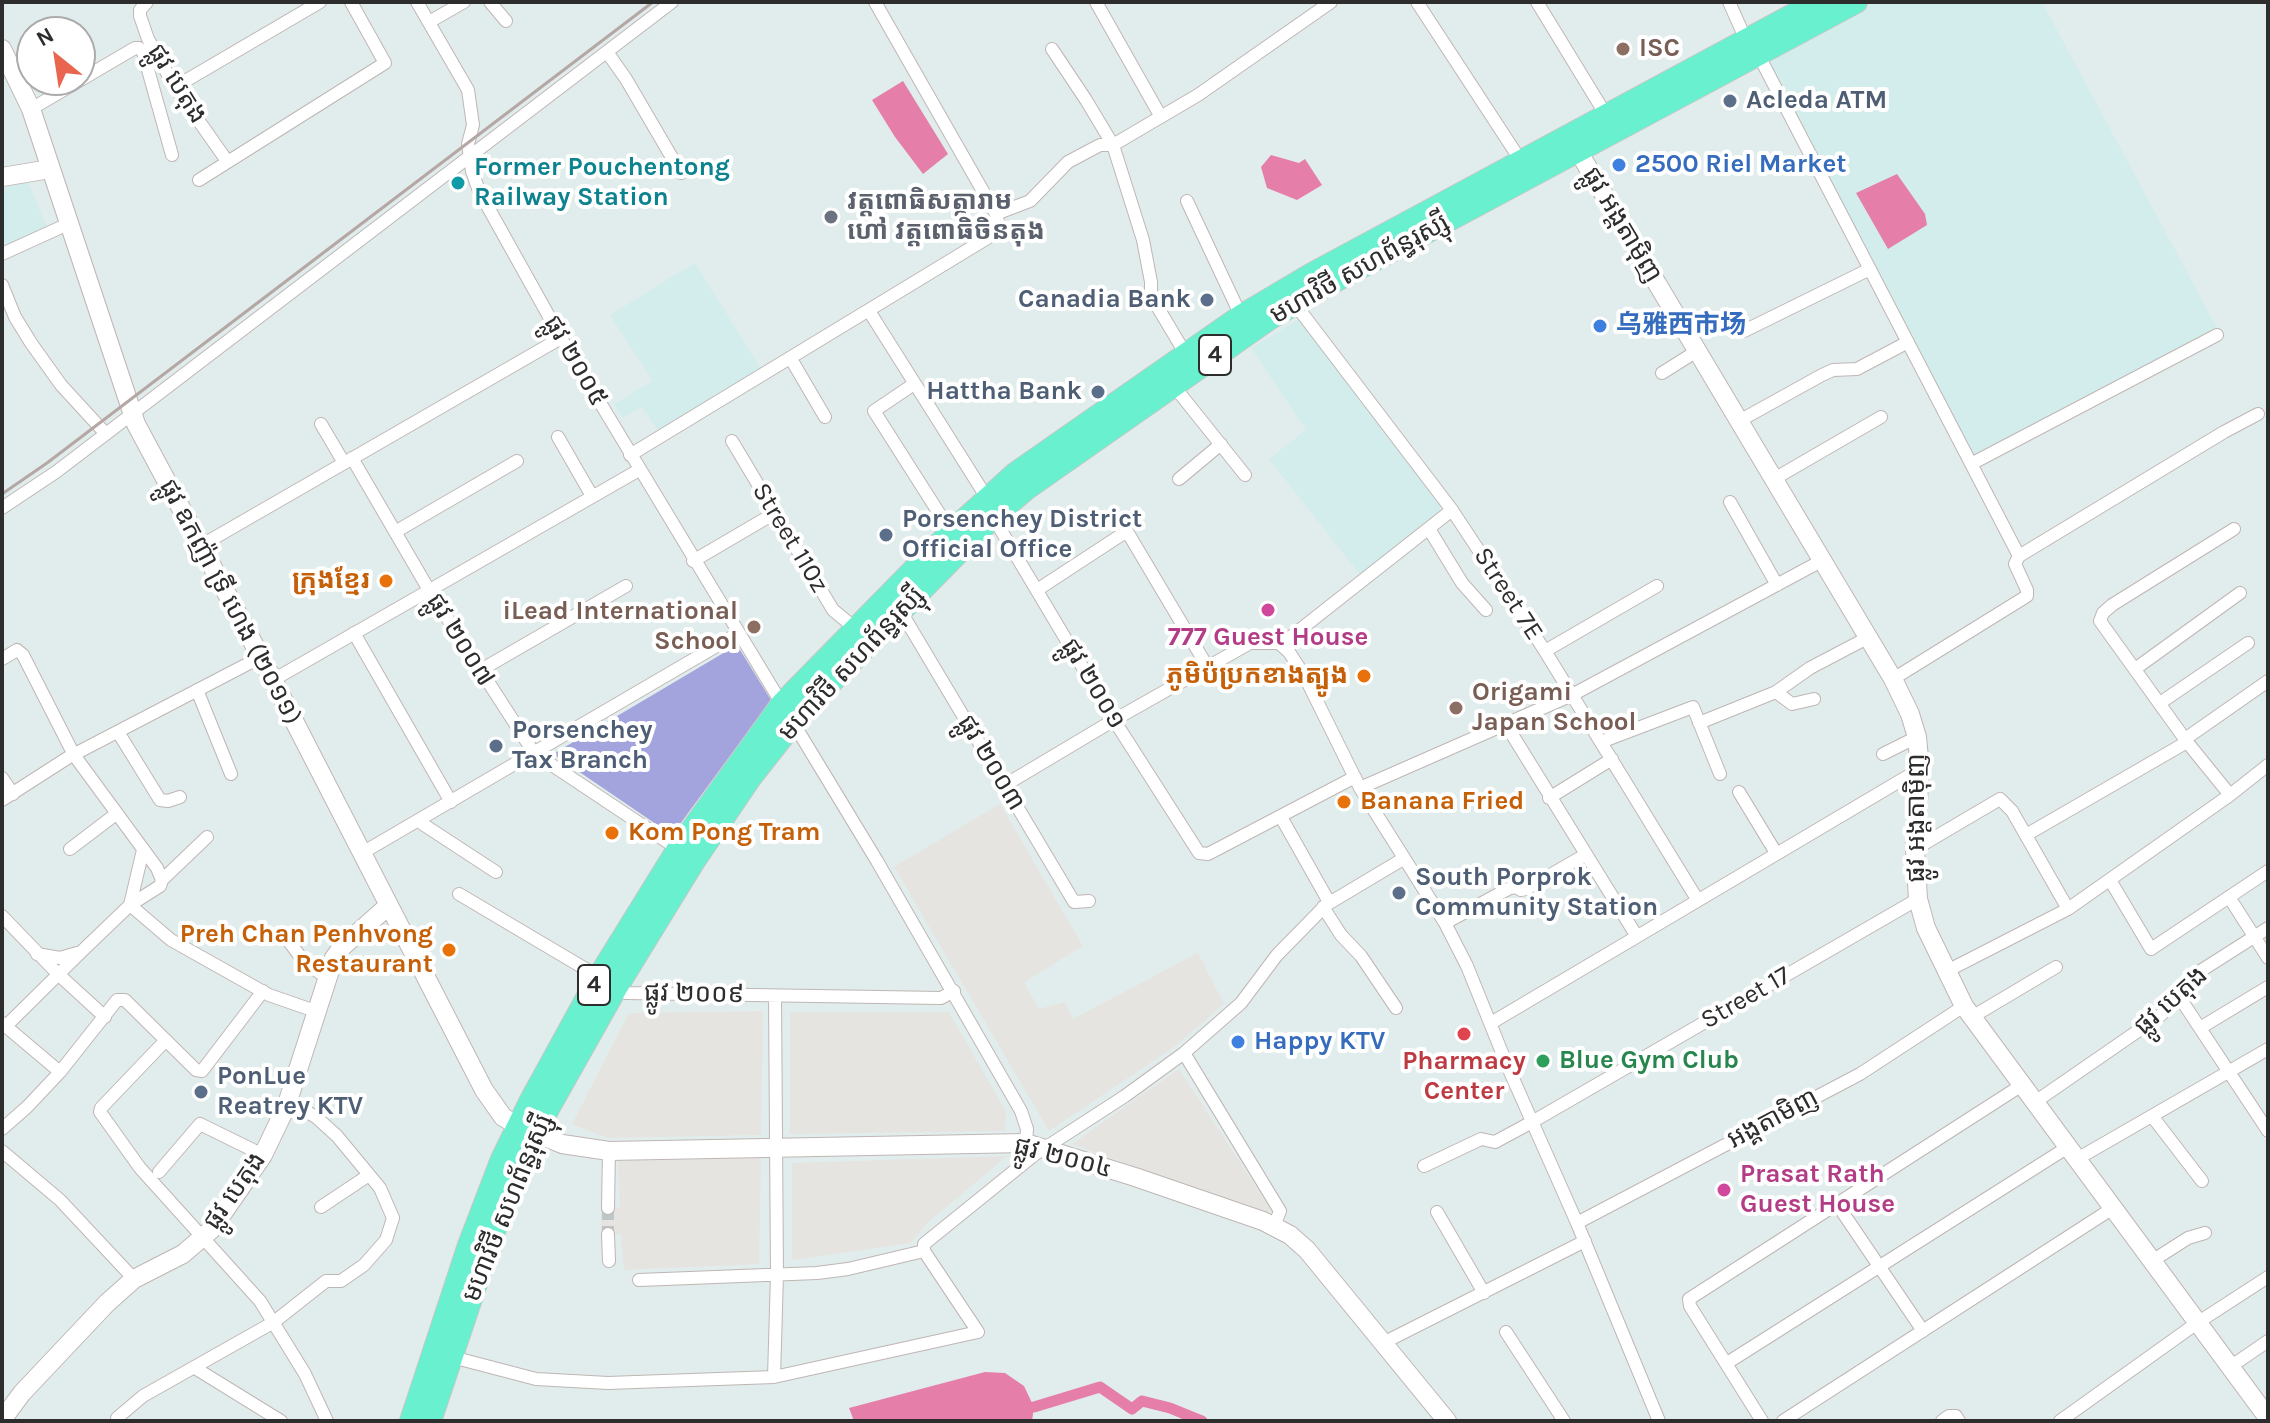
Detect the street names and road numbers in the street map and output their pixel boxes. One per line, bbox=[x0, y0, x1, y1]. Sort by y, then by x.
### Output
street label: ផ្លូវ បេតុង bbox=[140, 38, 214, 130]
street label: ផ្លូវ អង្តតាម៉ិញ bbox=[1575, 161, 1669, 289]
street label: មហាវិថី សហព័ន្ធរុស្ស៊ី bbox=[1265, 207, 1455, 331]
street label: ផ្លូវ ២០០៥ bbox=[536, 310, 614, 412]
road number: 4 bbox=[1199, 335, 1231, 375]
street label: ផ្លូវ ឧកញ៉ា ទ្រី ហេង (២០១១) bbox=[152, 474, 308, 730]
street label: Street 110z bbox=[745, 477, 835, 599]
street label: Street 7E bbox=[1466, 542, 1550, 646]
street label: មហាវិថី សហព័ន្ធរុស្ស៊ី bbox=[772, 580, 932, 748]
street label: ផ្លូវ ២០០៧ bbox=[419, 588, 501, 692]
street label: ផ្លូវ ២០០១ bbox=[1054, 633, 1132, 735]
street label: ផ្លូវ ២០០៣ bbox=[950, 709, 1032, 817]
street label: ផ្លូវ អង្តតាម៉ិញ bbox=[1901, 753, 1933, 883]
street label: Street 17 bbox=[1696, 960, 1796, 1036]
street label: ផ្លូវ បេតុង bbox=[2128, 960, 2214, 1042]
road number: 4 bbox=[578, 965, 610, 1005]
street label: ផ្លូវ ២០០៩ bbox=[644, 978, 744, 1010]
street label: អង្គតាមិញ bbox=[1722, 1082, 1824, 1156]
street label: មហាវិថី សហព័ន្ធរុស្ស៊ី bbox=[456, 1109, 560, 1307]
street label: ផ្លូវ ២០០៤ bbox=[1011, 1131, 1115, 1185]
street label: ផ្លូវ បេតុង bbox=[197, 1146, 273, 1236]

